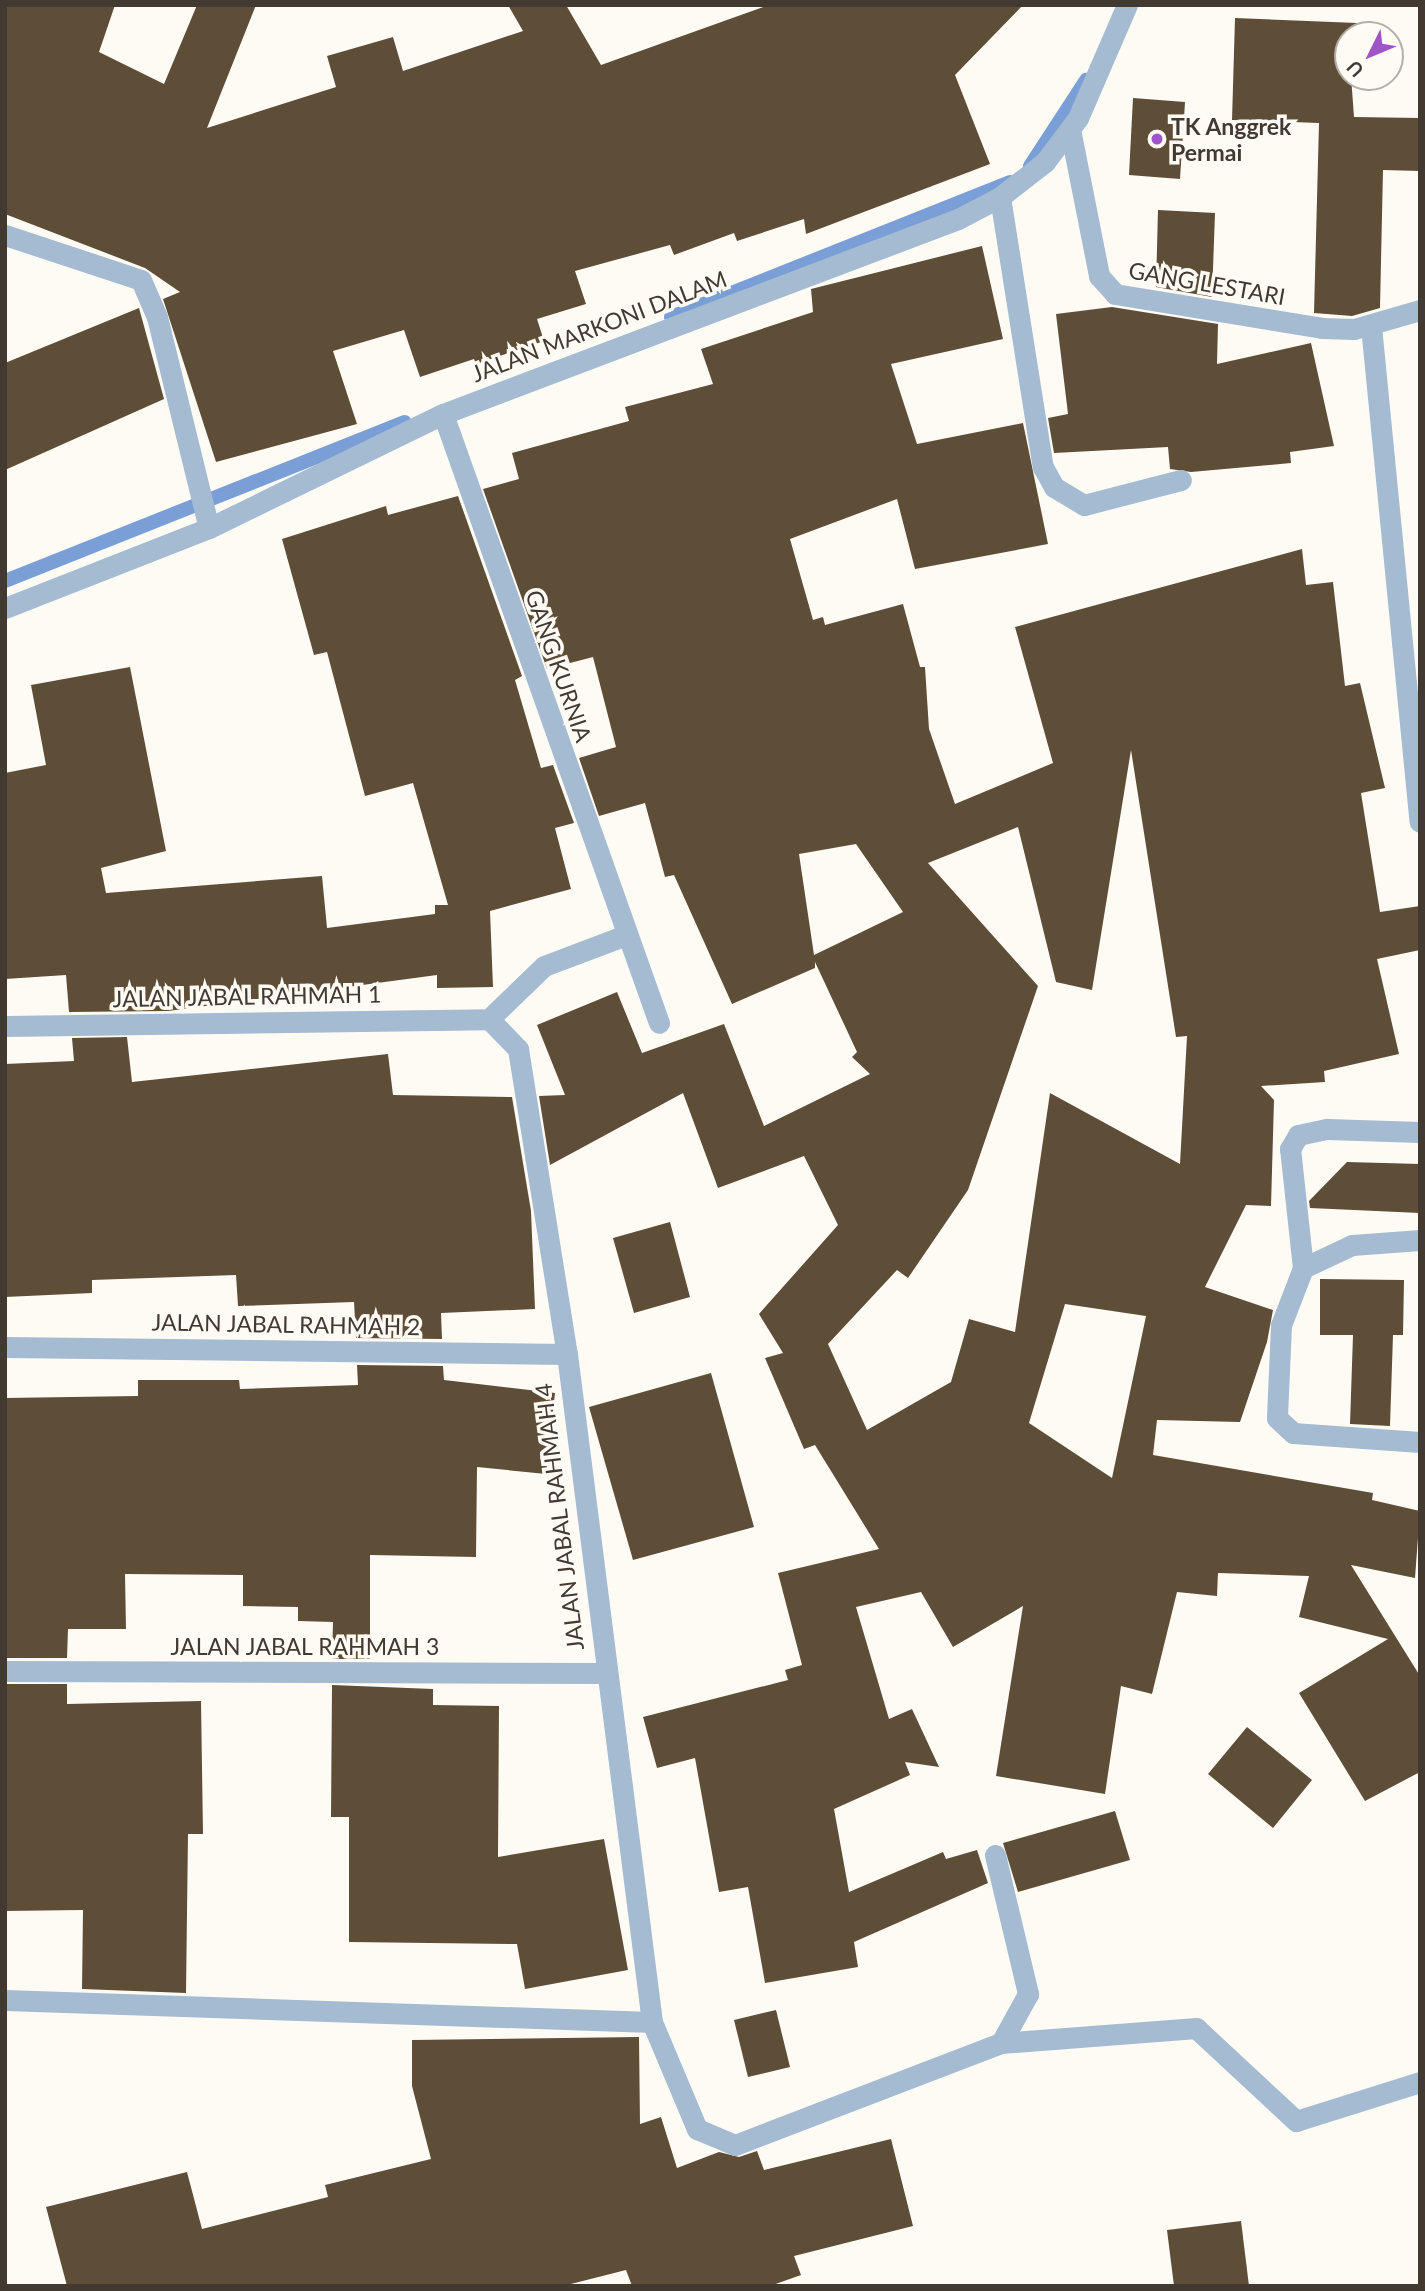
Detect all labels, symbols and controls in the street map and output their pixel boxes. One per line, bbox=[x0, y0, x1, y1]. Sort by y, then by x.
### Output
north arrow bbox=[1334, 21, 1404, 91]
text: U bbox=[1342, 56, 1368, 82]
place label: TK Anggrek Permai bbox=[1171, 112, 1292, 166]
marker: TK Anggrek Permai bbox=[1149, 131, 1165, 147]
street label: GANG LESTARI bbox=[1127, 256, 1287, 310]
street label: JALAN MARKONI DALAM bbox=[467, 265, 731, 387]
street label: GANG KURNIA bbox=[520, 587, 598, 745]
street label: JALAN JABAL RAHMAH 1 bbox=[112, 980, 382, 1012]
street label: JALAN JABAL RAHMAH 2 bbox=[151, 1308, 421, 1340]
street label: JALAN JABAL RAHMAH 4 bbox=[529, 1381, 589, 1653]
street label: JALAN JABAL RAHMAH 3 bbox=[170, 1632, 440, 1660]

